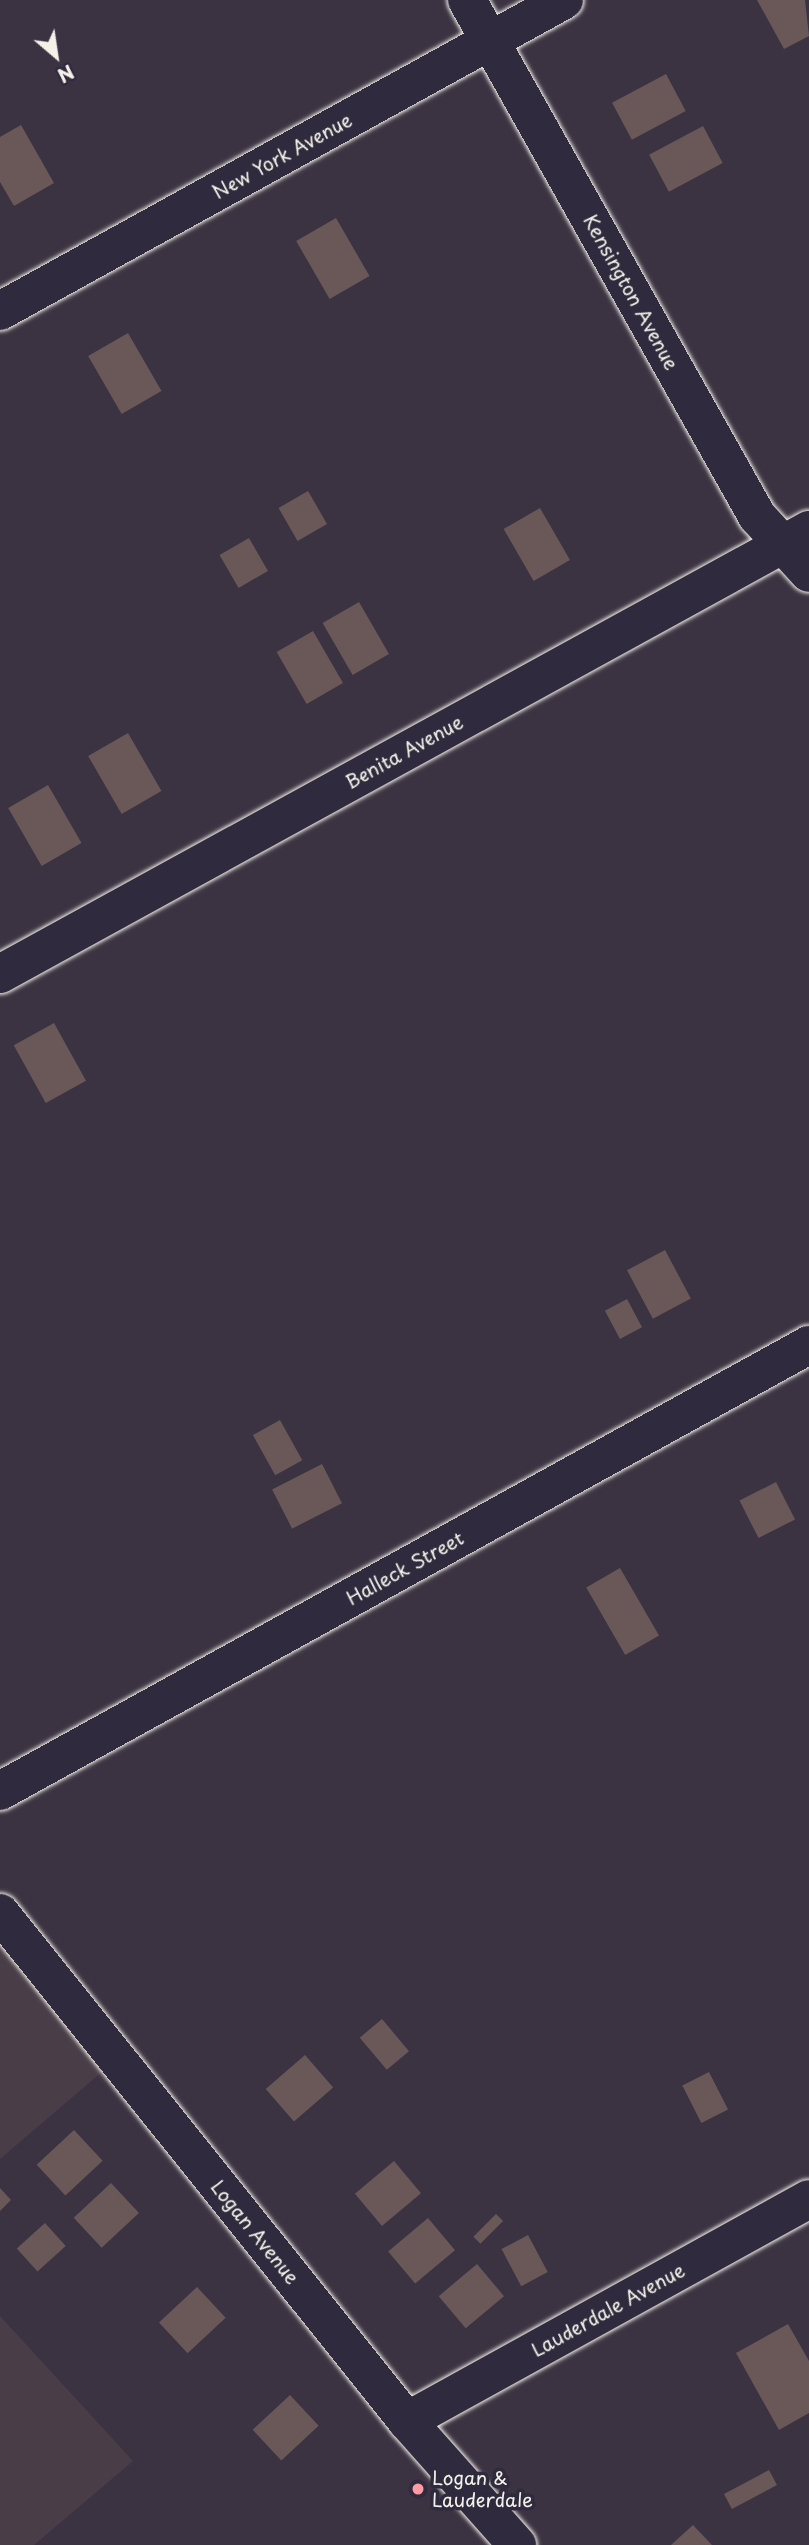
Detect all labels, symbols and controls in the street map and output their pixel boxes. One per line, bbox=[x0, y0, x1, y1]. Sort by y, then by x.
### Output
north arrow bbox=[21, 21, 91, 91]
text: N bbox=[53, 58, 80, 90]
street label: New York Avenue bbox=[208, 108, 356, 204]
street label: Kensington Avenue bbox=[579, 211, 683, 373]
street label: Benita Avenue bbox=[341, 710, 467, 794]
street label: Halleck Street bbox=[342, 1526, 468, 1610]
street label: Logan Avenue bbox=[206, 2176, 304, 2288]
street label: Lauderdale Avenue bbox=[527, 2258, 689, 2362]
place label: Logan & Lauderdale bbox=[432, 2467, 533, 2511]
marker: Logan & Lauderdale bbox=[410, 2481, 426, 2497]

